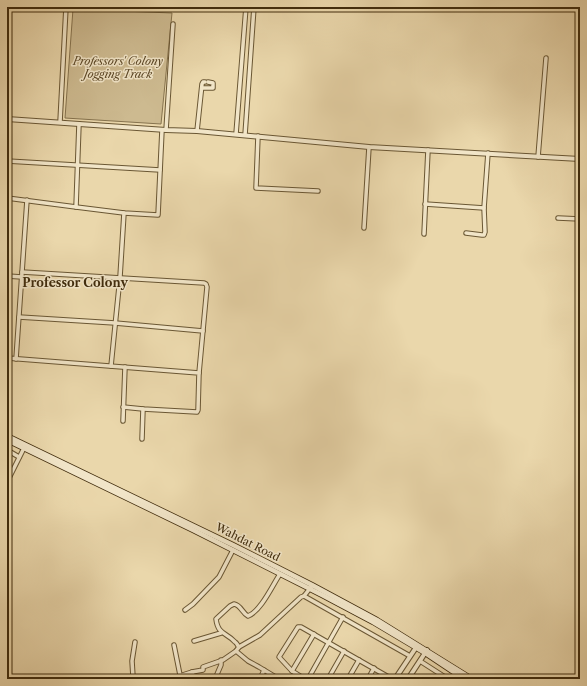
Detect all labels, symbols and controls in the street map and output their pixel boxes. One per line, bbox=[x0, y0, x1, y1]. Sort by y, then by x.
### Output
park label: Professors' Colony Jogging Track bbox=[72, 54, 164, 81]
district label: Professor Colony bbox=[22, 275, 128, 290]
street label: Wahdat Road bbox=[213, 519, 283, 564]

